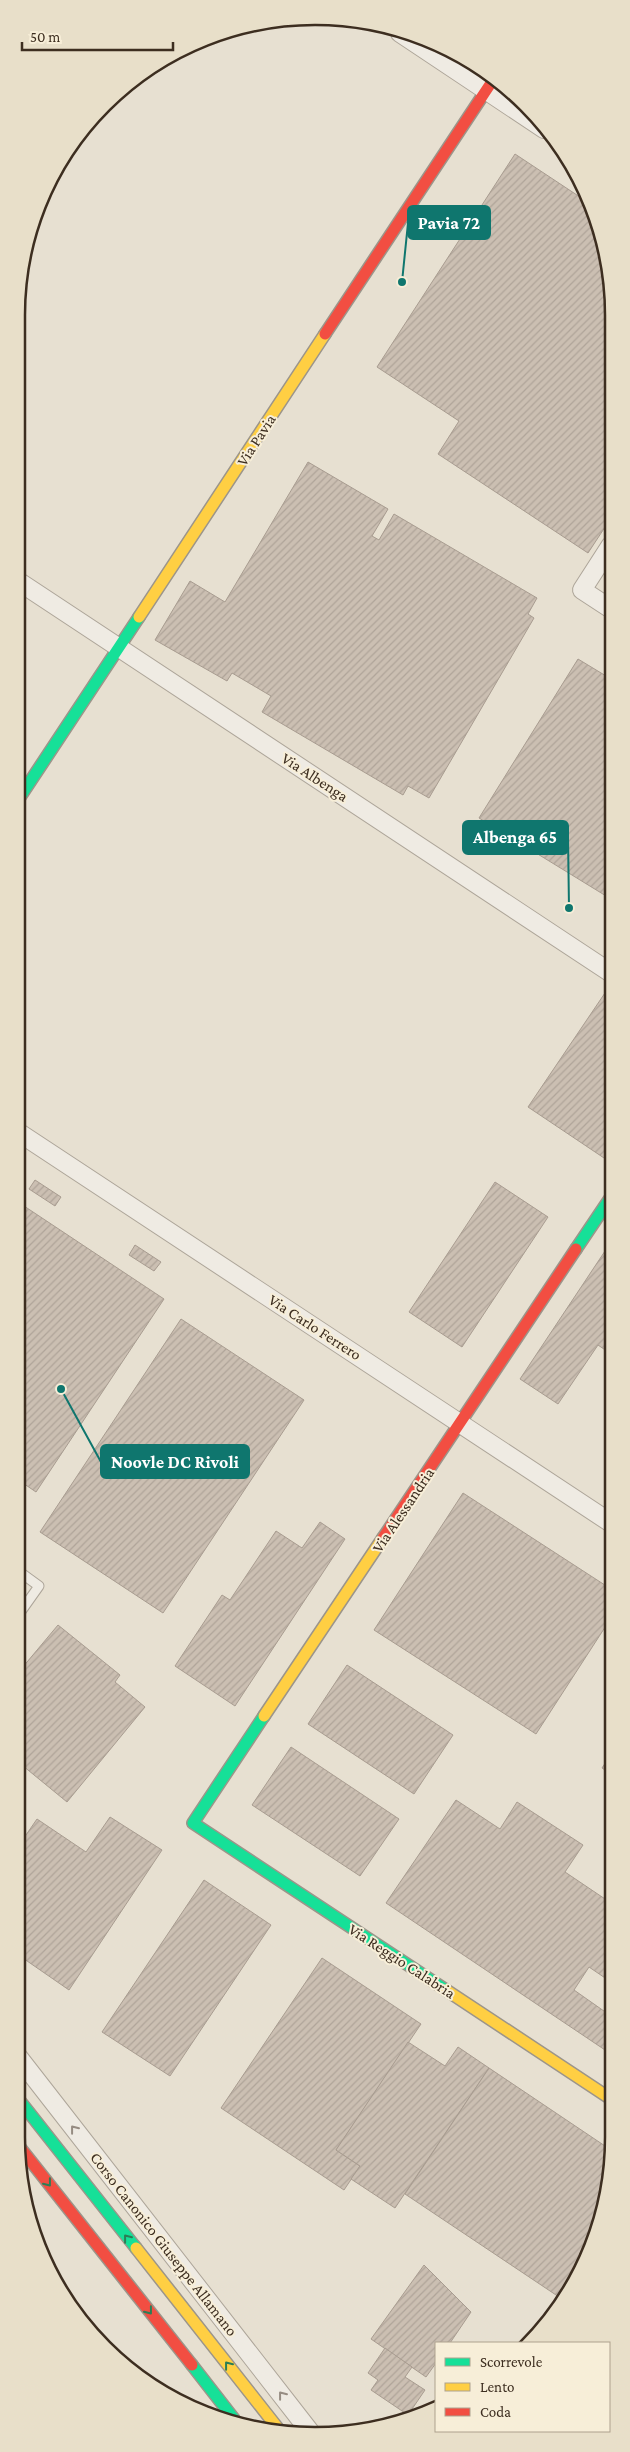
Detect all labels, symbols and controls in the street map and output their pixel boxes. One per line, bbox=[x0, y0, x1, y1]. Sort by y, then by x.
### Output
scale bar bbox=[22, 20, 174, 52]
text: 50 m bbox=[30, 29, 60, 45]
callout: Pavia 72 bbox=[408, 206, 490, 239]
text: Pavia 72 bbox=[418, 213, 480, 233]
street label: Via Pavia bbox=[233, 411, 279, 469]
street label: Via Albenga bbox=[278, 749, 352, 806]
callout: Albenga 65 bbox=[463, 821, 568, 854]
text: Albenga 65 bbox=[472, 827, 557, 847]
street label: Via Carlo Ferrero bbox=[266, 1291, 364, 1363]
callout: Noovle DC Rivoli bbox=[101, 1445, 249, 1478]
text: Noovle DC Rivoli bbox=[111, 1452, 240, 1472]
street label: Via Alessandria bbox=[369, 1464, 438, 1555]
street label: Via Reggio Calabria bbox=[345, 1920, 459, 2003]
one-way arrow bbox=[72, 2126, 80, 2135]
street label: Corso Canonico Giuseppe Allamano bbox=[86, 2149, 241, 2340]
one-way arrow bbox=[42, 2177, 51, 2187]
one-way arrow bbox=[124, 2235, 132, 2244]
one-way arrow bbox=[143, 2305, 152, 2314]
legend bbox=[435, 2342, 610, 2432]
text: Scorrevole bbox=[480, 2354, 543, 2370]
one-way arrow bbox=[225, 2362, 233, 2371]
text: Lento bbox=[480, 2379, 514, 2395]
one-way arrow bbox=[279, 2392, 287, 2401]
text: Coda bbox=[480, 2404, 511, 2420]

